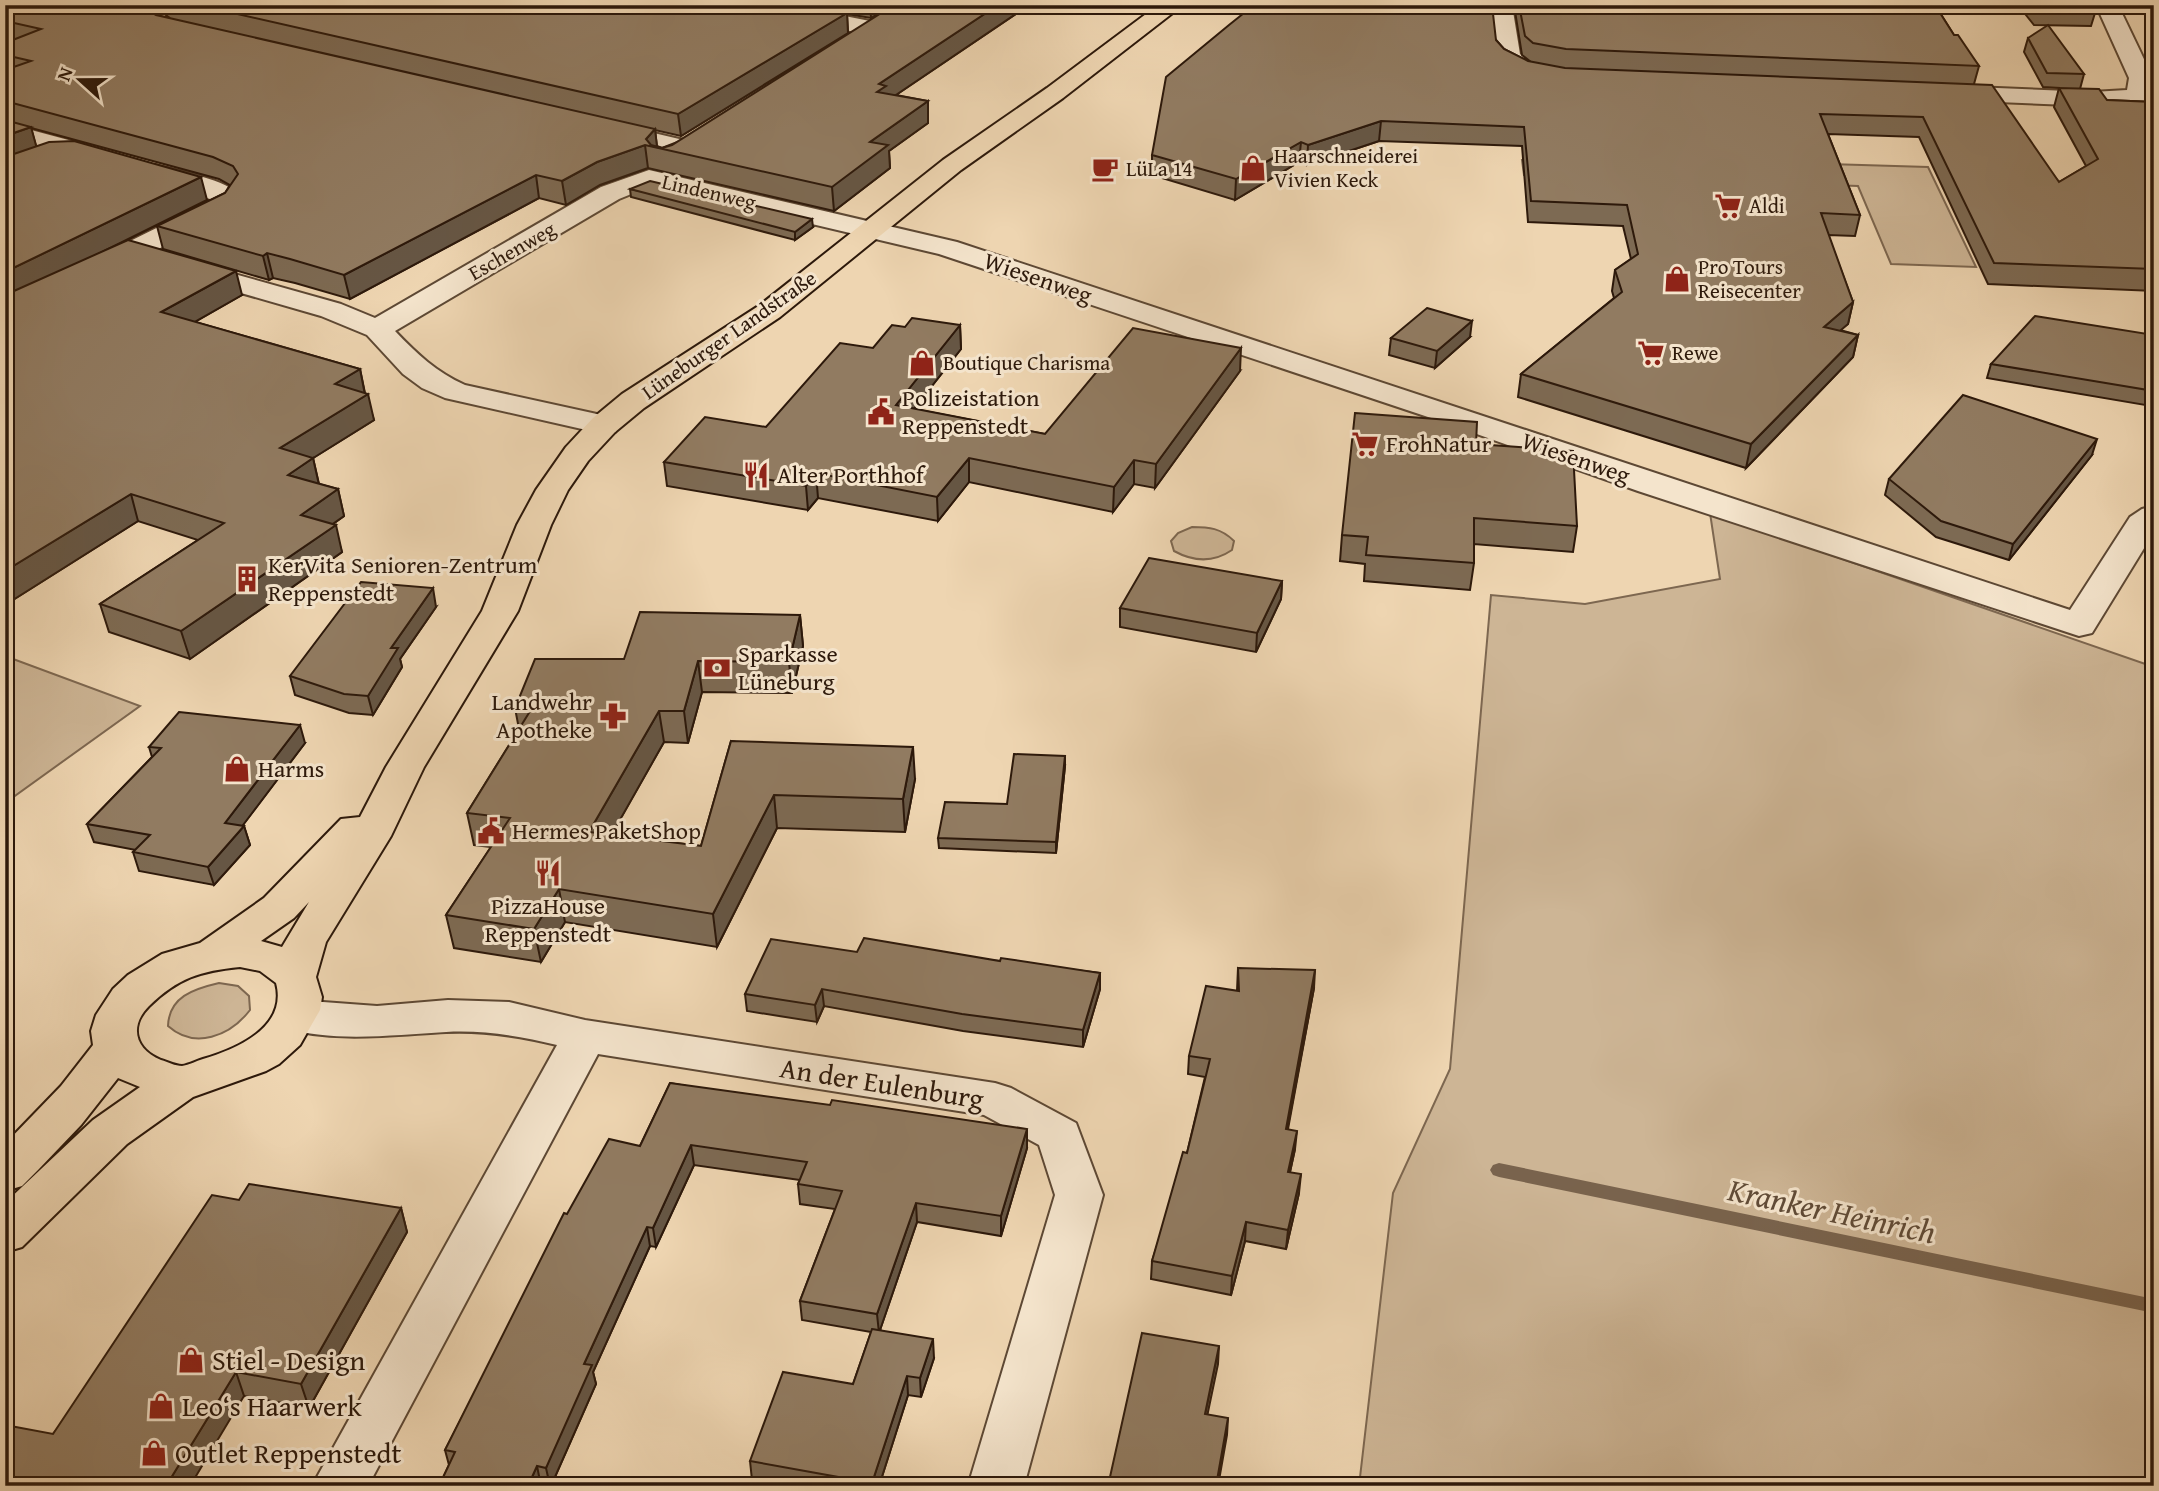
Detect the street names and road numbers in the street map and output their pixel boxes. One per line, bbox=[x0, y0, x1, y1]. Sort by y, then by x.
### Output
street label: Lindenweg bbox=[659, 166, 760, 217]
street label: Eschenweg bbox=[462, 213, 562, 288]
street label: Wiesenweg bbox=[979, 243, 1097, 312]
street label: Lüneburger Landstraße bbox=[635, 262, 823, 407]
street label: Wiesenweg bbox=[1517, 423, 1635, 492]
street label: An der Eulenburg bbox=[777, 1046, 987, 1119]

